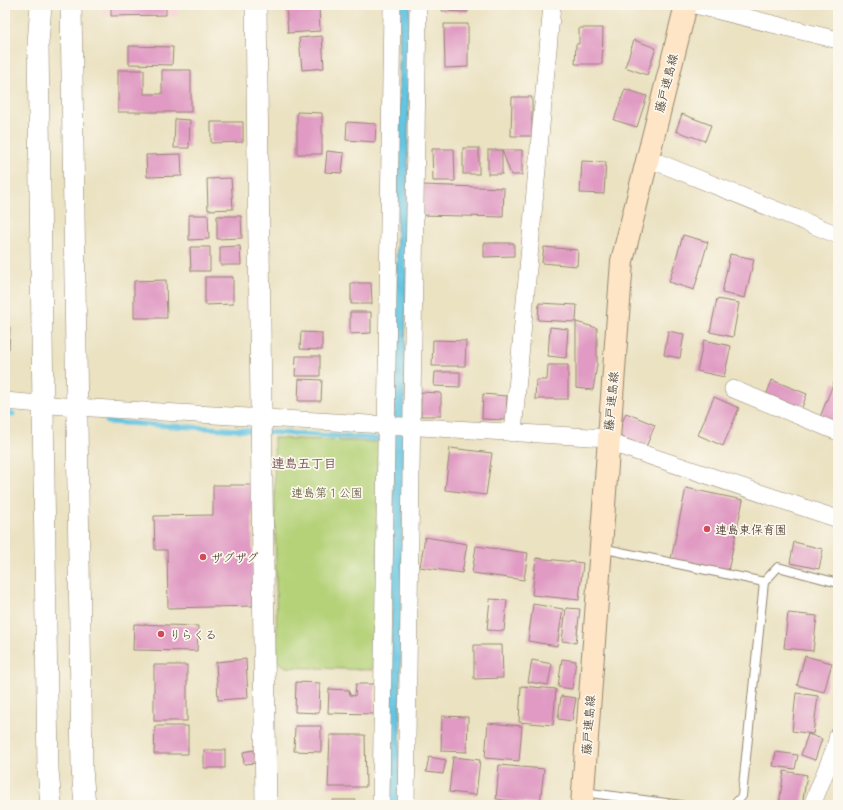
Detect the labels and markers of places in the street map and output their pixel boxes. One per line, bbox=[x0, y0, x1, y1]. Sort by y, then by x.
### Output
place label: 連島東保育園 bbox=[715, 521, 787, 538]
marker: 連島東保育園 bbox=[702, 524, 712, 534]
place label: ザグザグ bbox=[211, 549, 259, 566]
marker: ザグザグ bbox=[198, 552, 208, 562]
place label: りらくる bbox=[169, 626, 217, 643]
marker: りらくる bbox=[156, 629, 166, 639]

